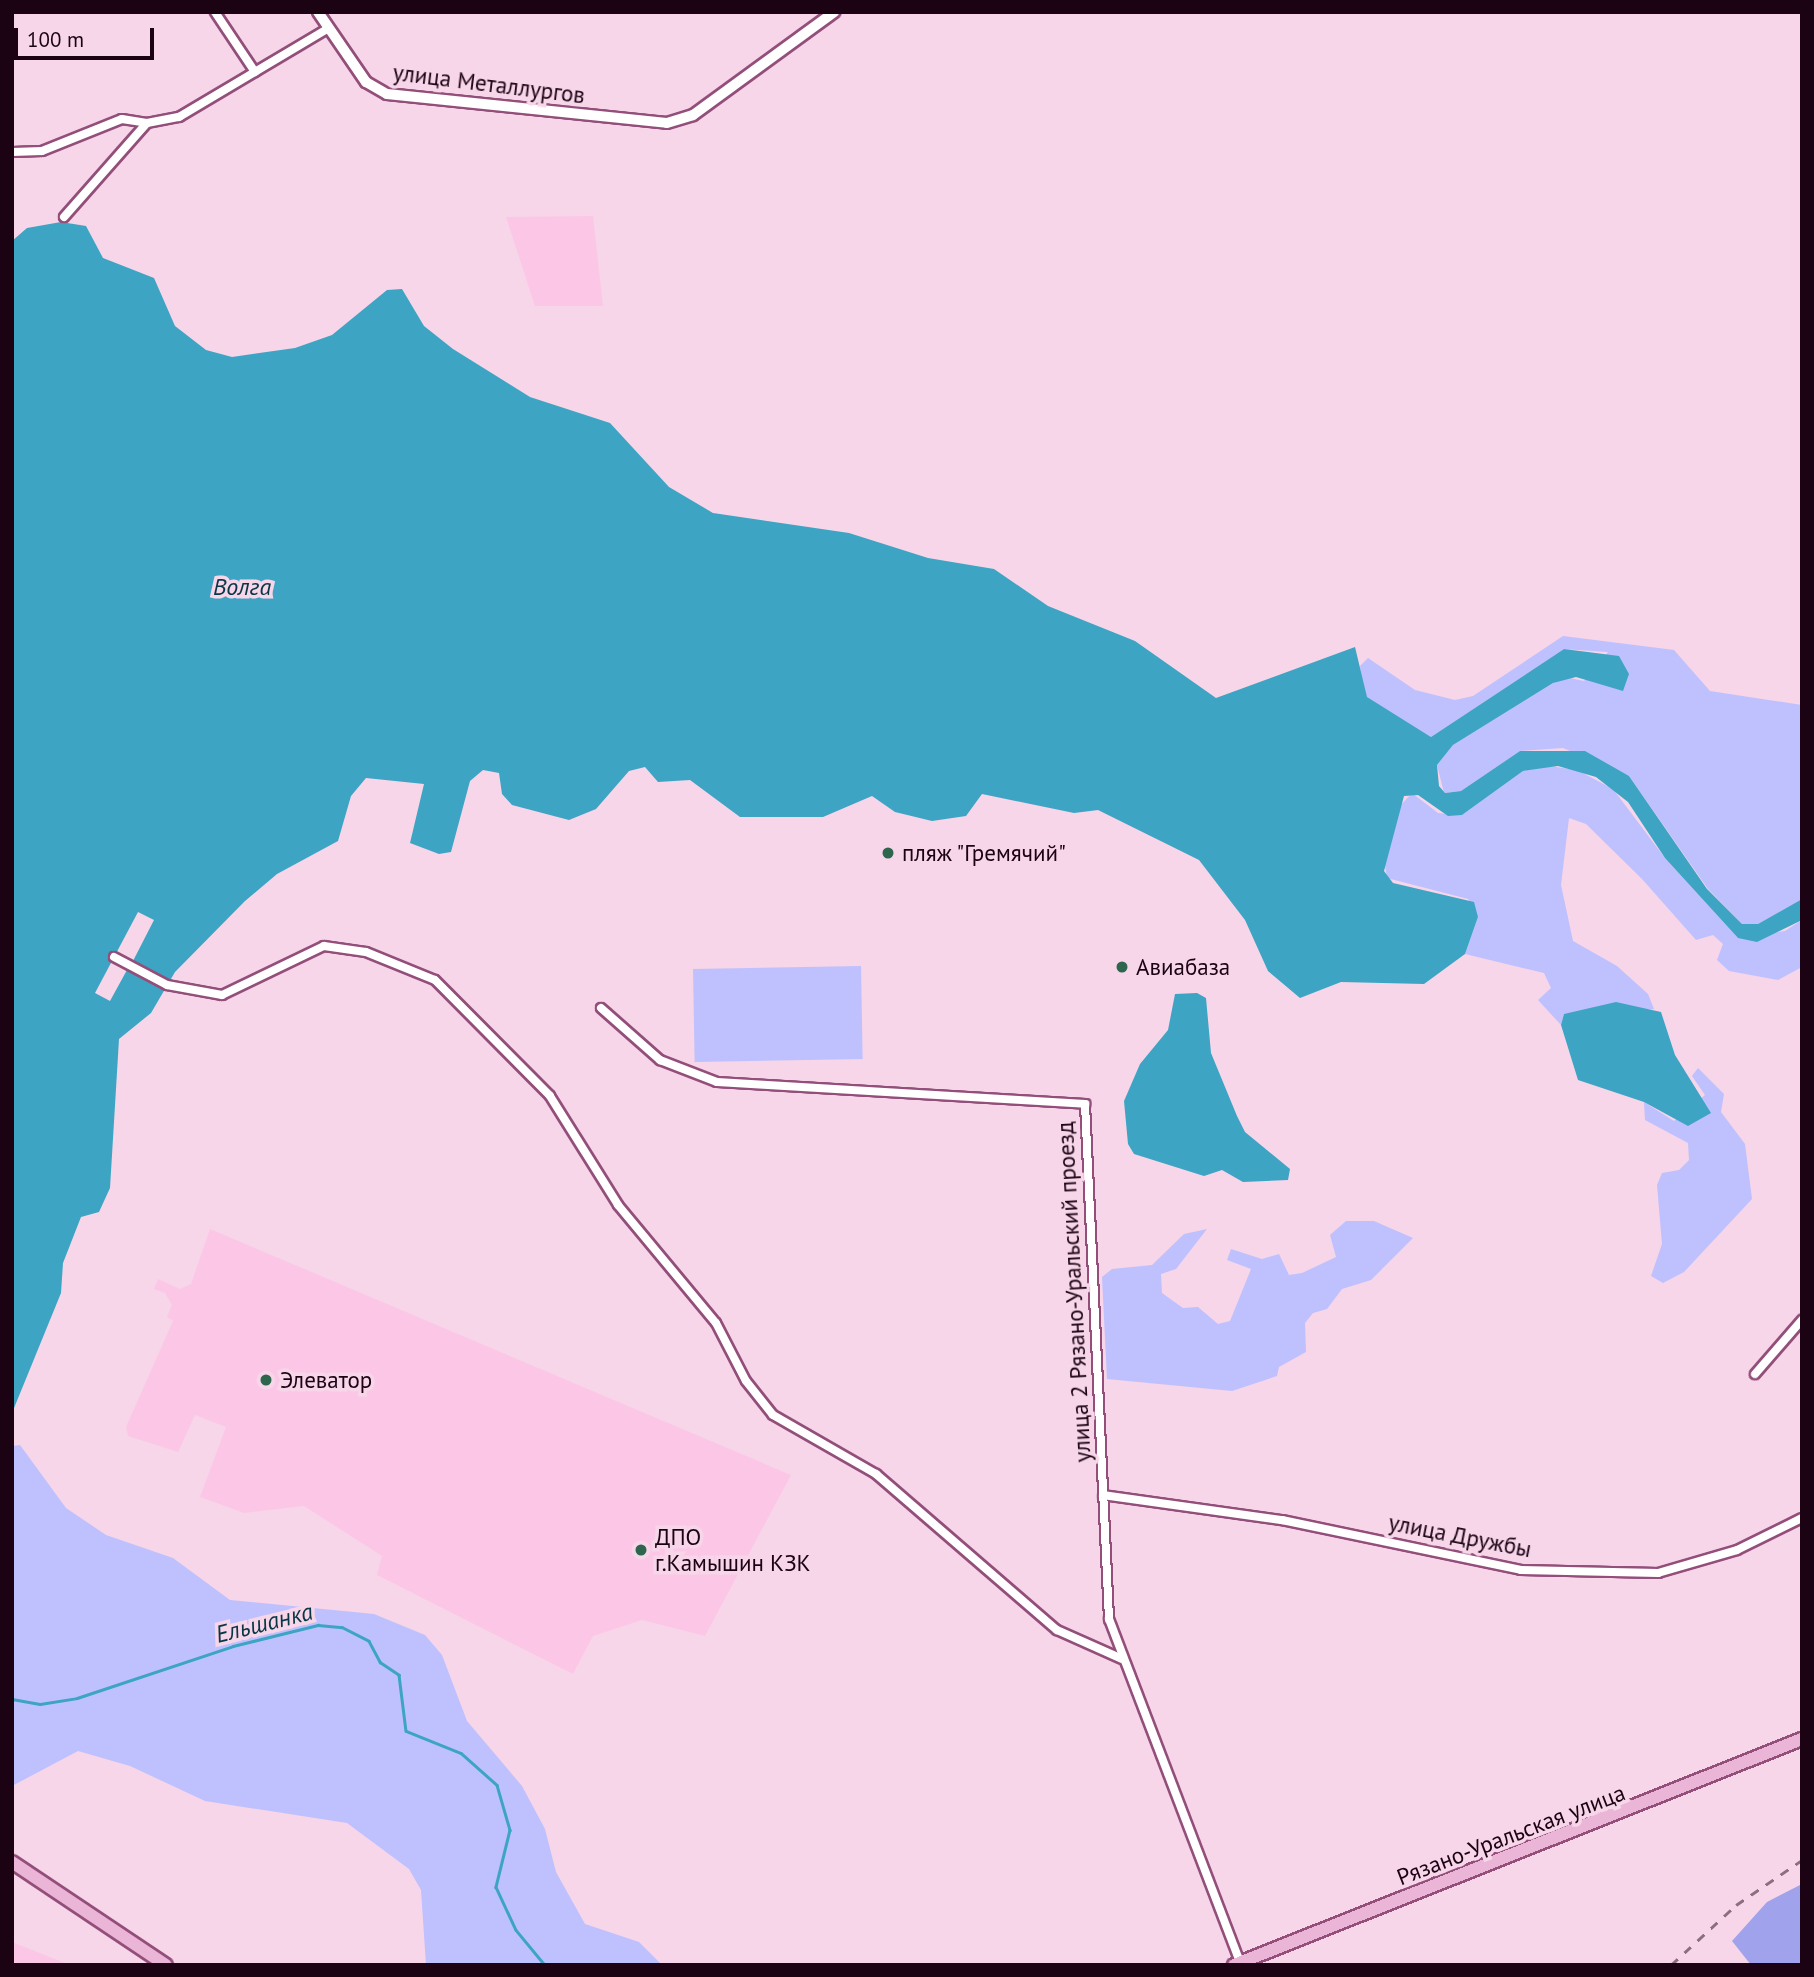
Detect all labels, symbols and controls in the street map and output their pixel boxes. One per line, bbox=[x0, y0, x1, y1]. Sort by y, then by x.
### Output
scale bar bbox=[18, 14, 158, 58]
text: 100 m bbox=[27, 26, 84, 53]
street label: улица Металлургов bbox=[391, 59, 587, 109]
water label: Волга bbox=[213, 573, 271, 601]
place label: пляж "Гремячий" bbox=[902, 839, 1067, 867]
marker: пляж "Гремячий" bbox=[880, 845, 896, 861]
place label: Авиабаза bbox=[1136, 953, 1230, 981]
marker: Авиабаза bbox=[1114, 959, 1130, 975]
street label: улица 2 Рязано-Уральский проезд bbox=[1051, 1121, 1097, 1463]
place label: Элеватор bbox=[280, 1366, 372, 1394]
marker: Элеватор bbox=[258, 1372, 274, 1388]
street label: улица Дружбы bbox=[1386, 1509, 1534, 1563]
place label: ДПО г.Камышин КЗК bbox=[655, 1523, 811, 1577]
marker: ДПО г.Камышин КЗК bbox=[633, 1542, 649, 1558]
water label: Ельшанка bbox=[212, 1597, 316, 1649]
street label: Рязано-Уральская улица bbox=[1393, 1779, 1629, 1891]

